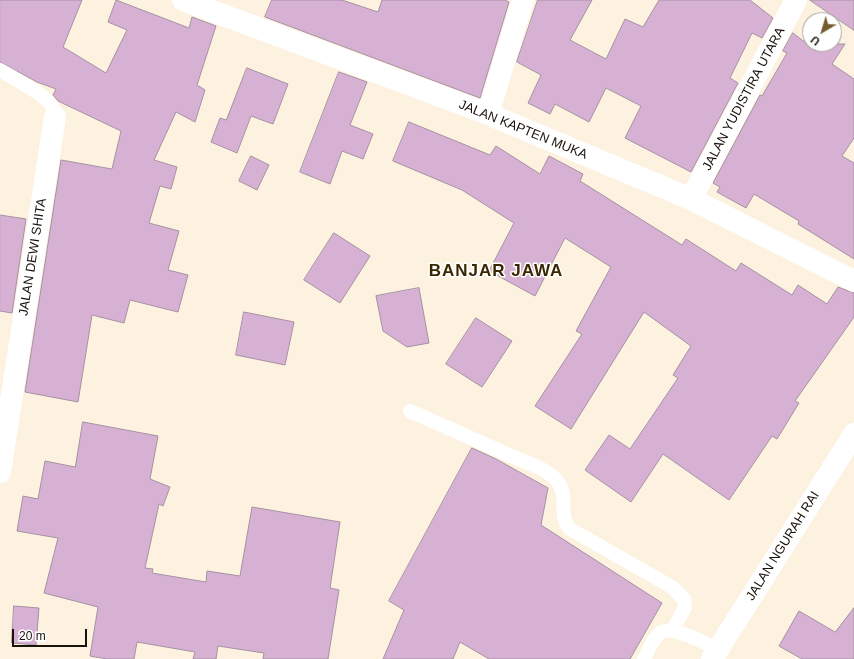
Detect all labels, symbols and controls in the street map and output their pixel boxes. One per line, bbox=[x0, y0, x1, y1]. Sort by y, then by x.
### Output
north arrow bbox=[802, 12, 842, 52]
street label: JALAN YUDISTIRA UTARA bbox=[700, 25, 788, 173]
text: U bbox=[808, 33, 822, 48]
street label: JALAN KAPTEN MUKA bbox=[456, 97, 590, 163]
street label: JALAN DEWI SHITA bbox=[16, 197, 50, 317]
district label: BANJAR JAWA bbox=[429, 261, 563, 281]
street label: JALAN NGURAH RAI bbox=[743, 489, 823, 603]
scale bar bbox=[14, 621, 89, 647]
text: 20 m bbox=[19, 629, 46, 643]

